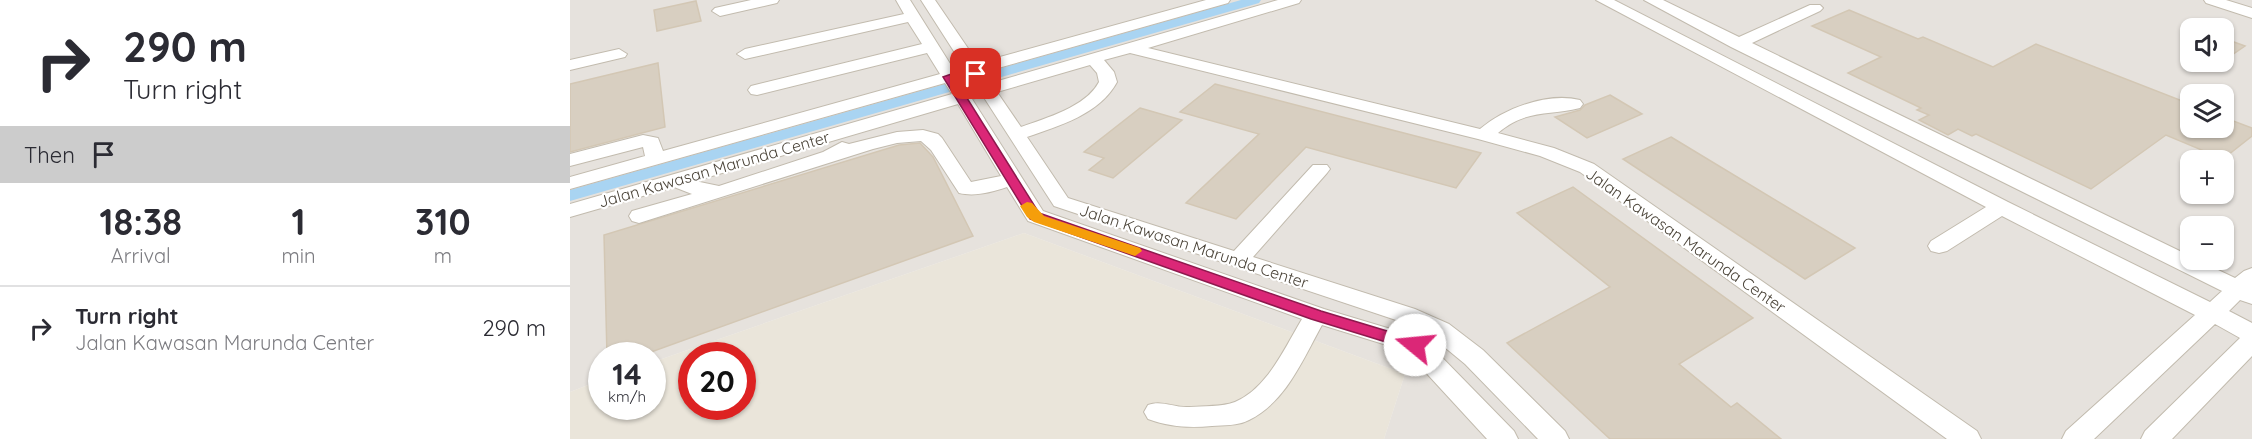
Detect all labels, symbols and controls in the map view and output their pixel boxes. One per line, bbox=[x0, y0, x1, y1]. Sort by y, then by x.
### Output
map controls bbox=[2180, 18, 2234, 270]
button: sound bbox=[2180, 18, 2234, 72]
text: 290 m bbox=[123, 20, 247, 73]
icon: right bbox=[24, 24, 102, 102]
pin bbox=[950, 48, 1001, 99]
icon: arrive bbox=[959, 57, 992, 90]
text: Turn right bbox=[123, 72, 242, 106]
button: layers bbox=[2180, 84, 2234, 138]
street label: Jalan Kawasan Marunda Center bbox=[596, 126, 832, 212]
icon: arrive bbox=[87, 138, 120, 171]
text: Then bbox=[24, 141, 75, 169]
button: + bbox=[2180, 150, 2234, 204]
street label: Jalan Kawasan Marunda Center bbox=[1582, 163, 1790, 317]
text: 18:38 bbox=[99, 199, 182, 244]
text: 1 bbox=[292, 199, 306, 244]
text: 310 bbox=[415, 199, 471, 244]
street label: Jalan Kawasan Marunda Center bbox=[1077, 199, 1311, 293]
button: − bbox=[2180, 216, 2234, 270]
text: Arrival bbox=[111, 243, 171, 268]
text: min bbox=[282, 243, 316, 268]
text: m bbox=[434, 243, 452, 268]
text: Turn right bbox=[75, 302, 179, 330]
icon: right bbox=[24, 312, 57, 345]
position arrow bbox=[1383, 313, 1447, 377]
text: 290 m bbox=[482, 314, 546, 342]
text: Jalan Kawasan Marunda Center bbox=[75, 330, 374, 355]
speed limit sign: 20 bbox=[678, 342, 756, 420]
text: 14 bbox=[612, 355, 642, 393]
text: km/h bbox=[608, 387, 646, 406]

